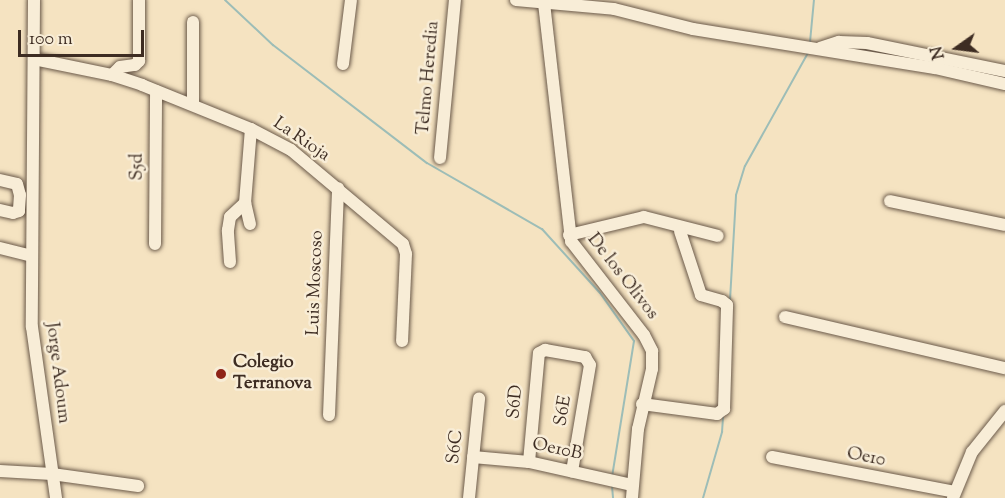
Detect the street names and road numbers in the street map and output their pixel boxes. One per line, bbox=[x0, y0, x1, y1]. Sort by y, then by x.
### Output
street label: Telmo Heredia bbox=[413, 20, 445, 136]
street label: La Rioja bbox=[268, 113, 334, 167]
street label: S5d bbox=[127, 153, 149, 181]
street label: Luis Moscoso bbox=[303, 230, 329, 336]
street label: De los Olivos bbox=[582, 230, 662, 324]
street label: Jorge Adoum bbox=[40, 321, 74, 425]
street label: S6D bbox=[504, 384, 528, 420]
street label: S6E bbox=[551, 394, 577, 428]
street label: S6C bbox=[443, 429, 469, 465]
street label: Oe10B bbox=[530, 434, 584, 466]
street label: Oe10 bbox=[845, 444, 887, 472]

